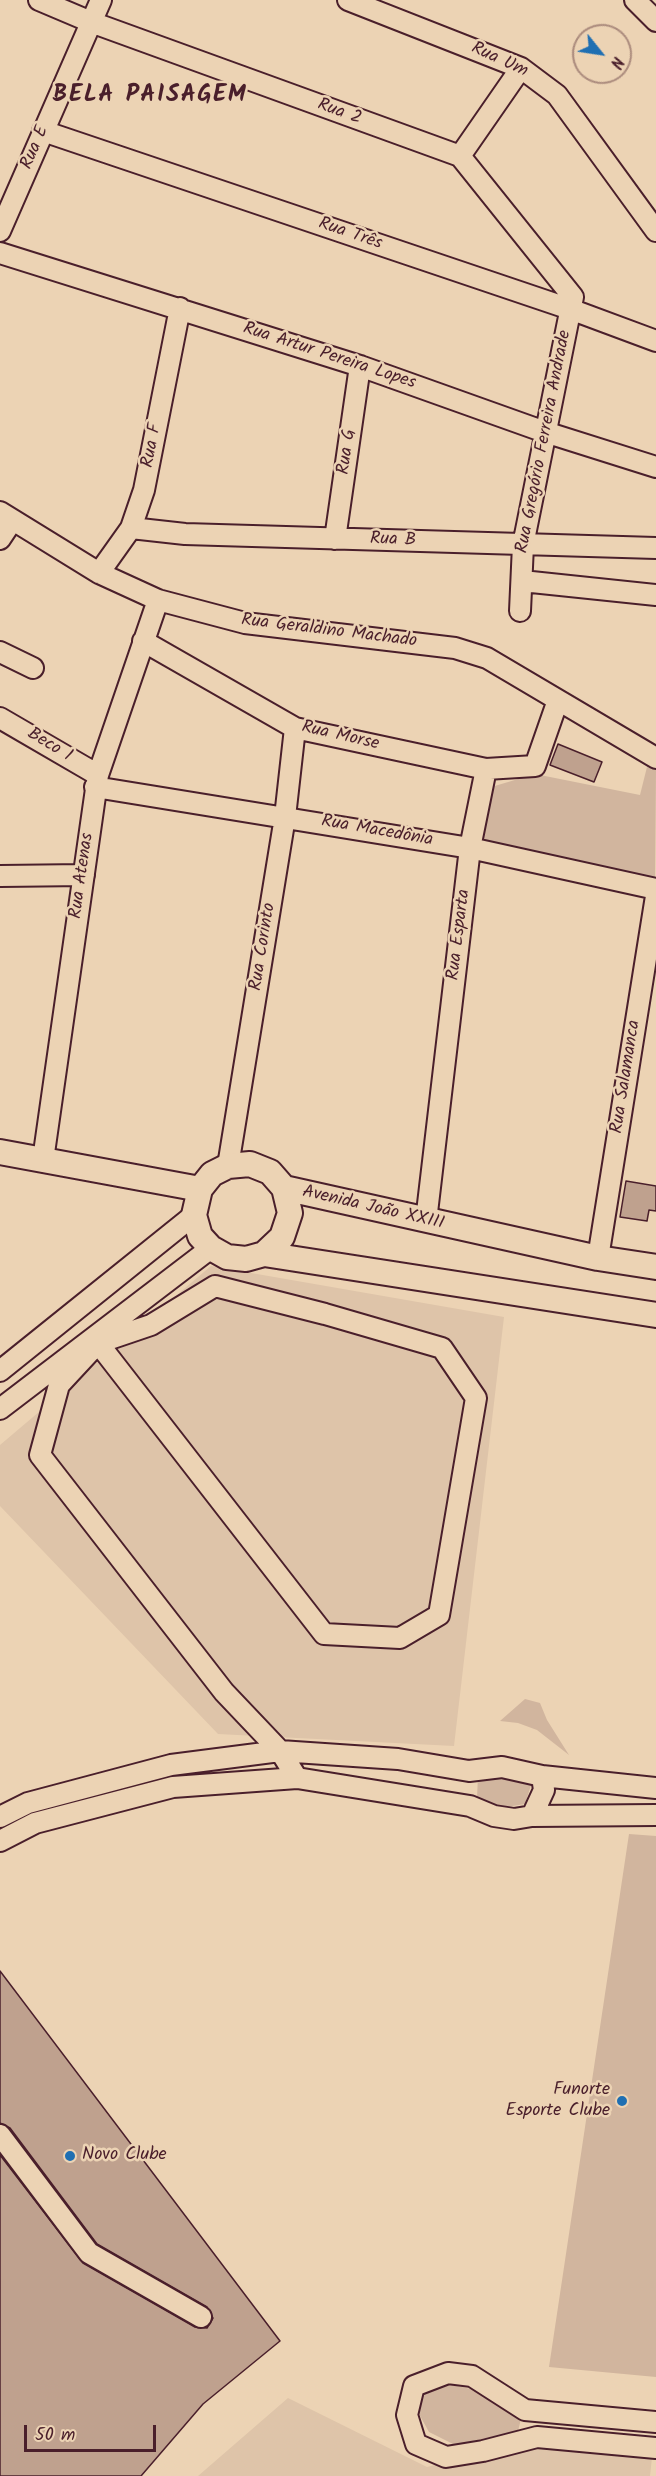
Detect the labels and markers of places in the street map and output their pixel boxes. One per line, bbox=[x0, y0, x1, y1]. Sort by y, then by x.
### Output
place label: Funorte Esporte Clube bbox=[505, 2080, 610, 2122]
marker: Funorte Esporte Clube bbox=[615, 2094, 629, 2108]
place label: Novo Clube bbox=[82, 2145, 167, 2167]
marker: Novo Clube bbox=[63, 2149, 77, 2163]

